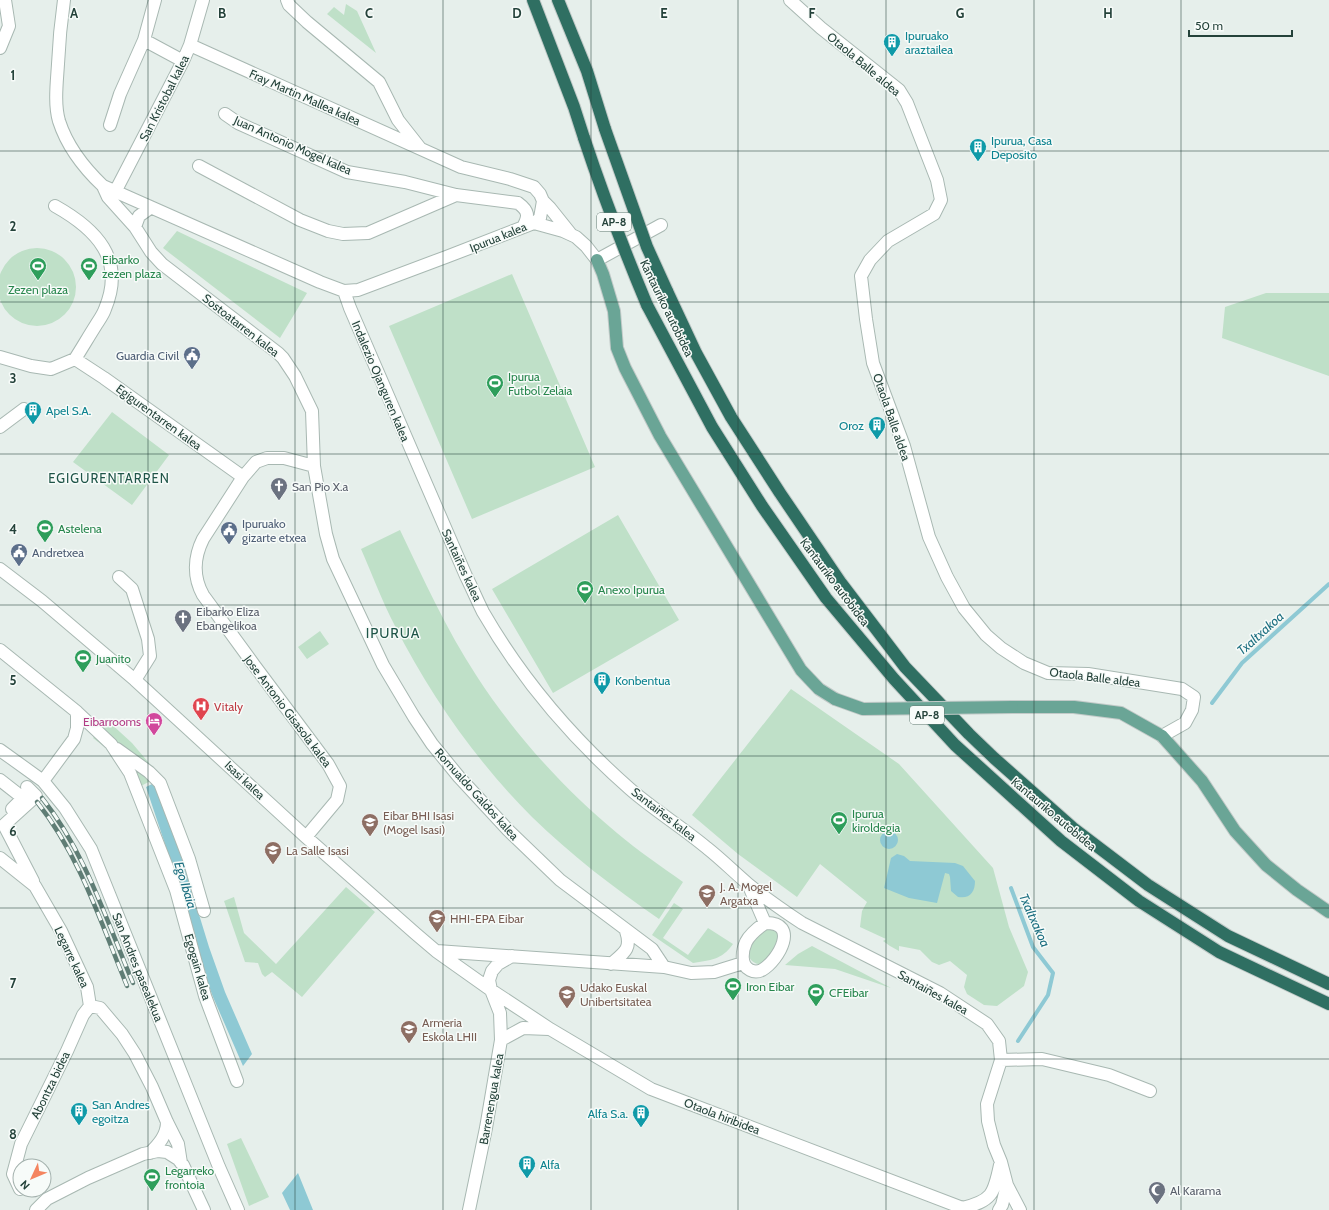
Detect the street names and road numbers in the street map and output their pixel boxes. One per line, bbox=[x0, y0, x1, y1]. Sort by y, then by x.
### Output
street label: Otaola Balle aldea bbox=[824, 29, 904, 99]
street label: San Kristobal kalea bbox=[136, 52, 192, 144]
street label: Fray Martin Mallea kalea bbox=[247, 66, 363, 128]
street label: Juan Antonio Mogel kalea bbox=[231, 112, 354, 178]
road number: AP-8 bbox=[597, 213, 631, 231]
street label: Ipurua kalea bbox=[467, 219, 529, 255]
street label: Kantauriko autobidea bbox=[637, 257, 697, 359]
street label: Sostoatarren kalea bbox=[200, 290, 283, 360]
street label: Indalezio Ojanguren kalea bbox=[349, 318, 413, 444]
street label: Otaola Balle aldea bbox=[870, 371, 914, 463]
street label: Egigurentarren kalea bbox=[113, 381, 205, 453]
street label: Santaiñes kalea bbox=[439, 526, 485, 604]
street label: Kantauriko autobidea bbox=[797, 535, 873, 629]
street label: Jose Antonio Gisasola kalea bbox=[240, 651, 335, 770]
street label: Otaola Balle aldea bbox=[1049, 664, 1142, 690]
road number: AP-8 bbox=[910, 706, 944, 724]
street label: Romualdo Galdos kalea bbox=[432, 745, 522, 843]
street label: Isasi kalea bbox=[222, 758, 268, 803]
street label: Kantauriko autobidea bbox=[1008, 774, 1100, 854]
street label: Santaiñes kalea bbox=[629, 784, 700, 844]
street label: San Andres pasealekua bbox=[109, 910, 167, 1024]
street label: Legarre kalea bbox=[51, 924, 93, 990]
street label: Egogain kalea bbox=[181, 932, 215, 1002]
street label: Santaiñes kalea bbox=[895, 967, 971, 1018]
street label: Abontza bidea bbox=[27, 1049, 73, 1121]
street label: Barrenengua kalea bbox=[476, 1052, 506, 1146]
street label: Otaola hiribidea bbox=[682, 1095, 762, 1137]

